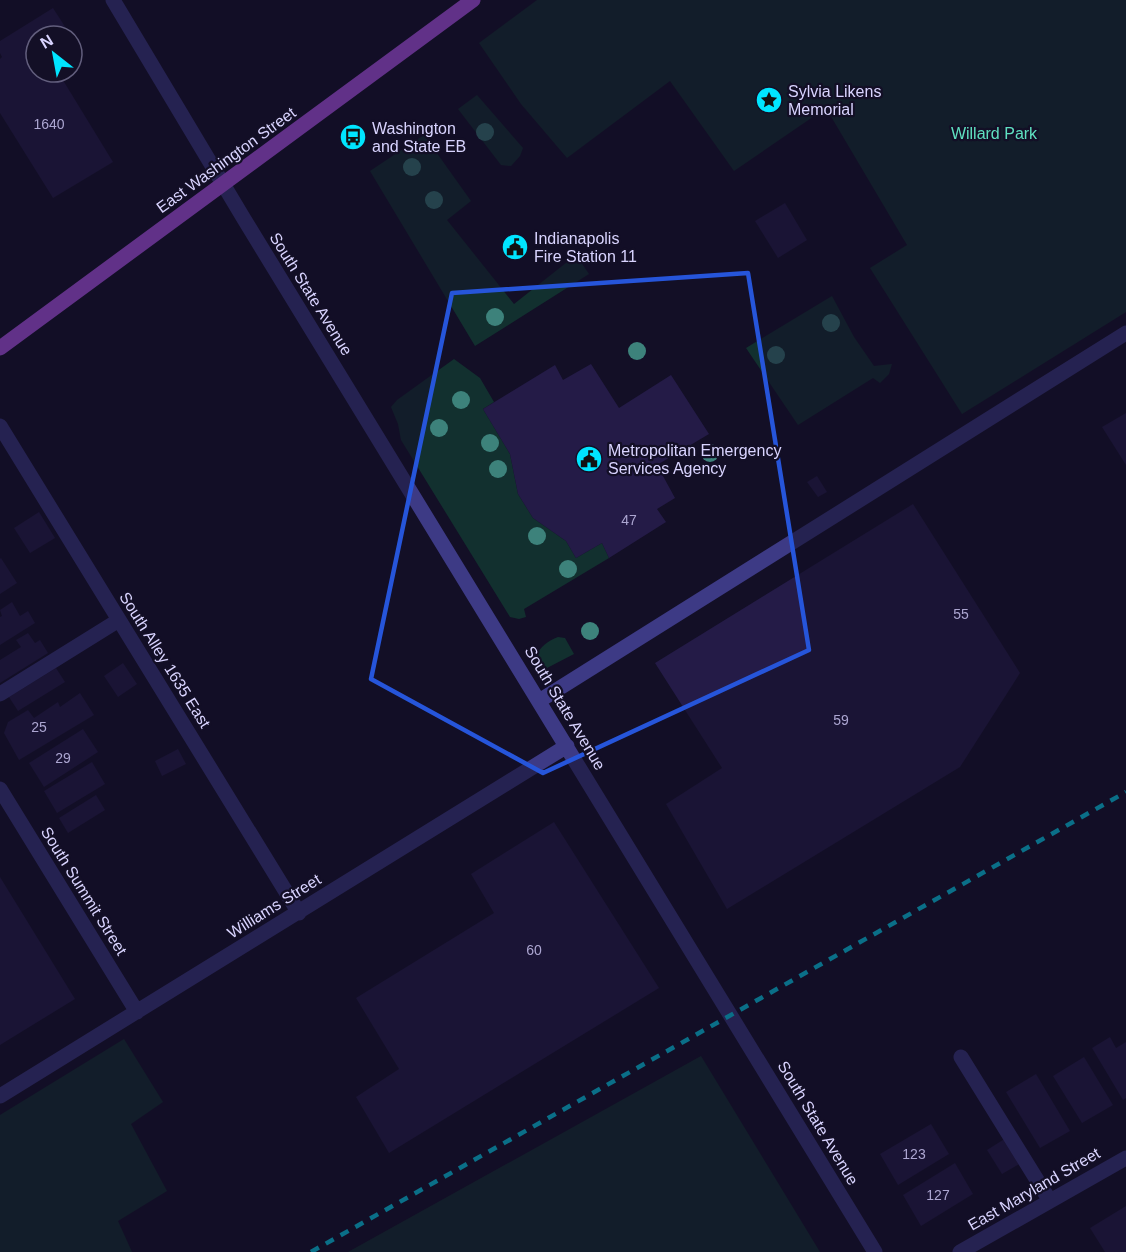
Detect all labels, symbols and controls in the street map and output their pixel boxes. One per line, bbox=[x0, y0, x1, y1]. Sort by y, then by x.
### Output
north arrow bbox=[24, 24, 84, 84]
text: N bbox=[37, 31, 56, 52]
place label: Sylvia Likens Memorial bbox=[788, 83, 881, 118]
place icon: Sylvia Likens Memorial bbox=[754, 85, 784, 115]
street label: East Washington Street bbox=[153, 104, 299, 216]
house number: 1640 bbox=[33, 116, 65, 132]
place label: Washington and State EB bbox=[372, 120, 466, 155]
bus stop icon: Washington and State EB bbox=[338, 122, 368, 152]
park label: Willard Park bbox=[951, 125, 1038, 142]
street label: South State Avenue bbox=[266, 230, 356, 358]
place label: Indianapolis Fire Station 11 bbox=[534, 230, 637, 265]
public building icon: Indianapolis Fire Station 11 bbox=[500, 232, 530, 262]
place label: Metropolitan Emergency Services Agency bbox=[608, 442, 781, 477]
public building icon: Metropolitan Emergency Services Agency bbox=[574, 444, 604, 474]
house number: 47 bbox=[621, 512, 637, 528]
street label: South Alley 1635 East bbox=[116, 589, 214, 731]
house number: 55 bbox=[953, 606, 969, 622]
street label: South State Avenue bbox=[521, 643, 609, 773]
house number: 59 bbox=[833, 712, 849, 728]
house number: 25 bbox=[31, 719, 47, 735]
house number: 29 bbox=[55, 750, 71, 766]
street label: South Summit Street bbox=[38, 824, 131, 959]
street label: Williams Street bbox=[224, 870, 324, 941]
house number: 60 bbox=[526, 942, 542, 958]
street label: South State Avenue bbox=[774, 1058, 862, 1188]
street label: East Maryland Street bbox=[965, 1144, 1103, 1234]
house number: 123 bbox=[902, 1146, 926, 1162]
house number: 127 bbox=[926, 1187, 950, 1203]

